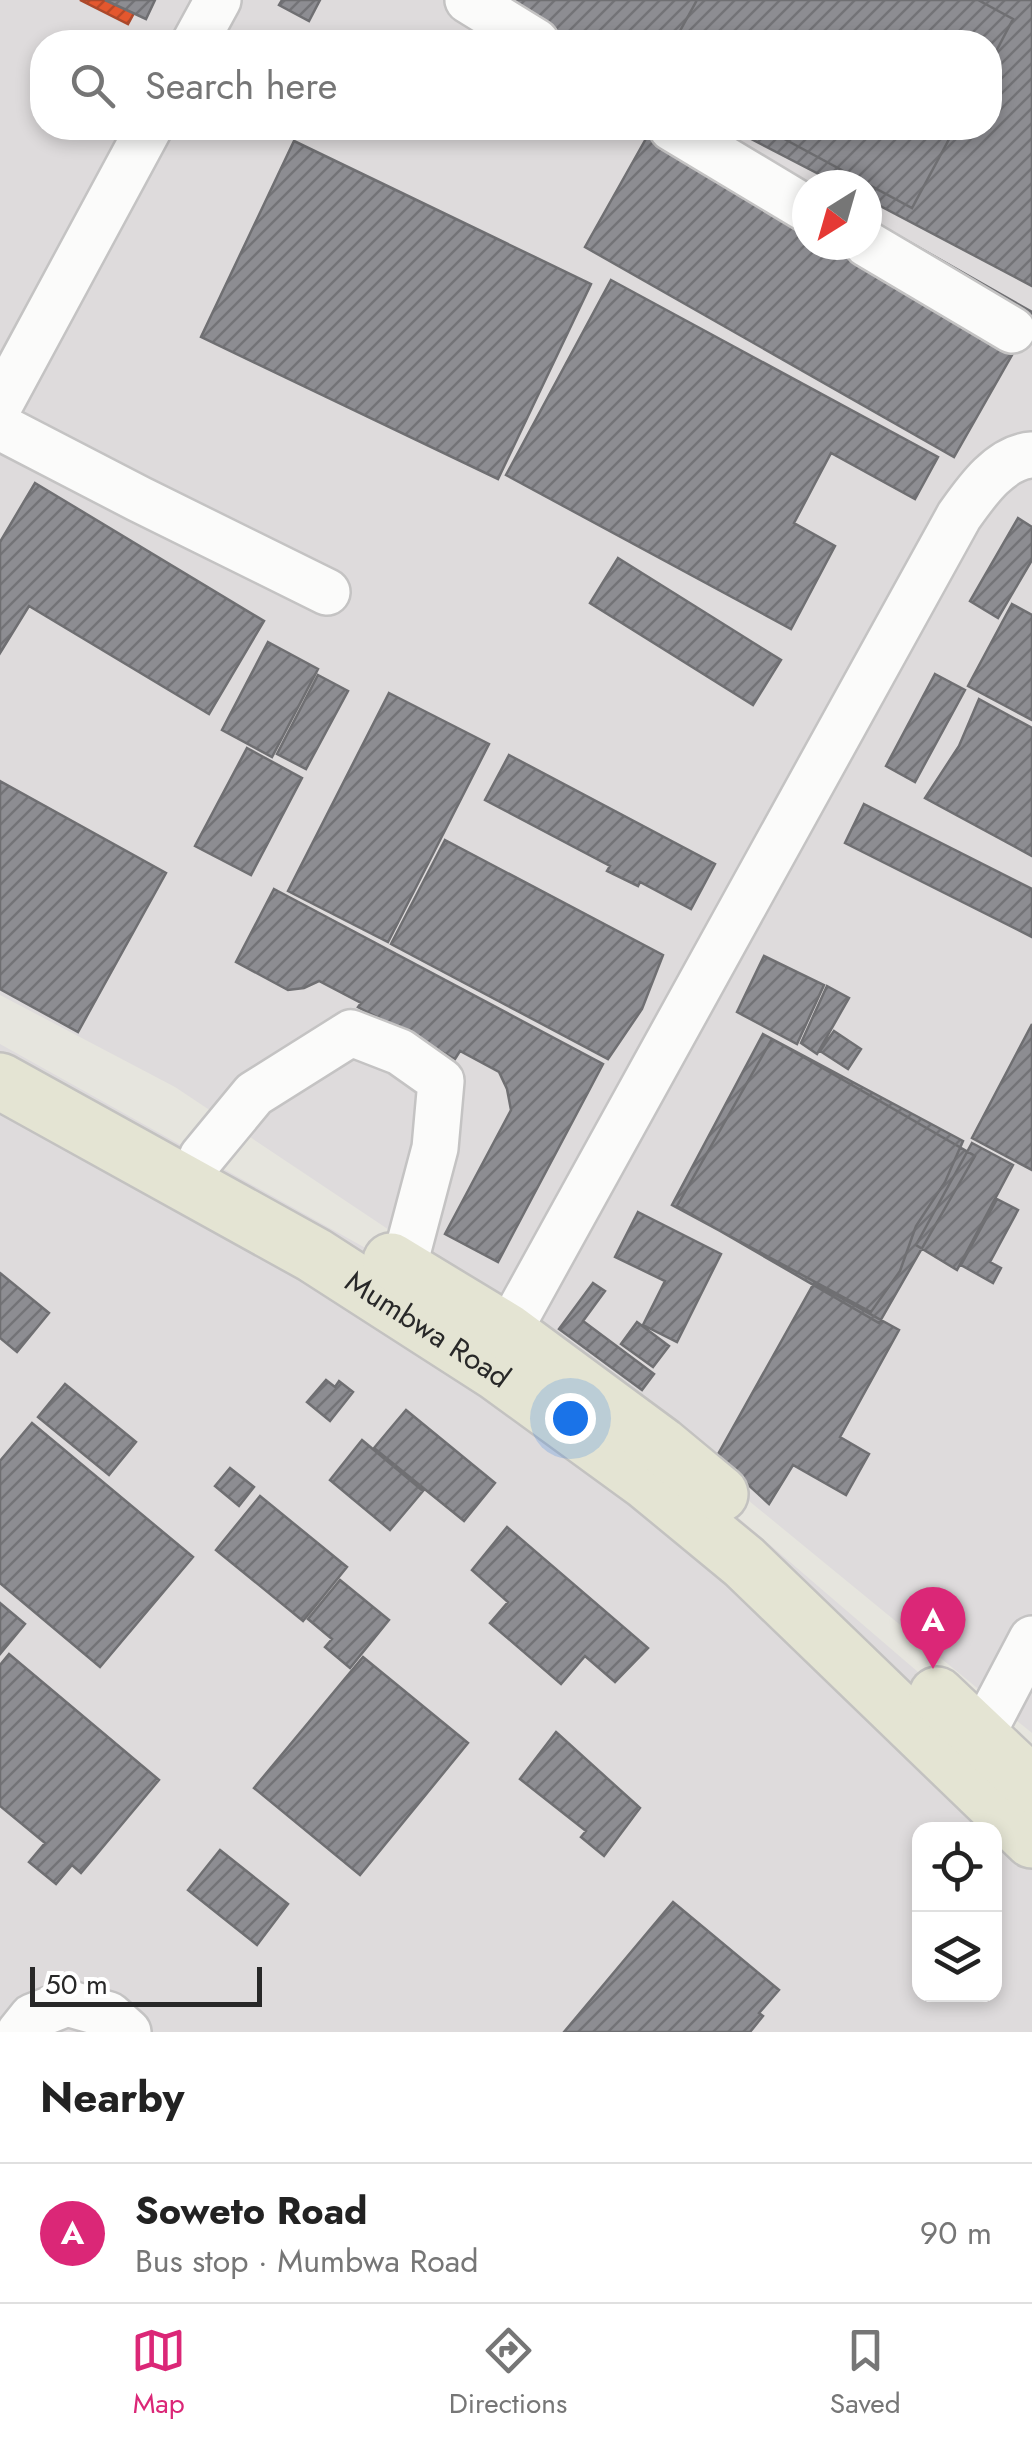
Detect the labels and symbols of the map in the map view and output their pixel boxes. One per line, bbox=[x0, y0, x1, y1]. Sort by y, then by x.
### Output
north arrow bbox=[792, 170, 882, 260]
street label: Mumbwa Road bbox=[337, 1259, 520, 1398]
your location bbox=[545, 1393, 596, 1444]
pin: A bbox=[900, 1586, 966, 1669]
scale bar bbox=[30, 1962, 262, 2006]

